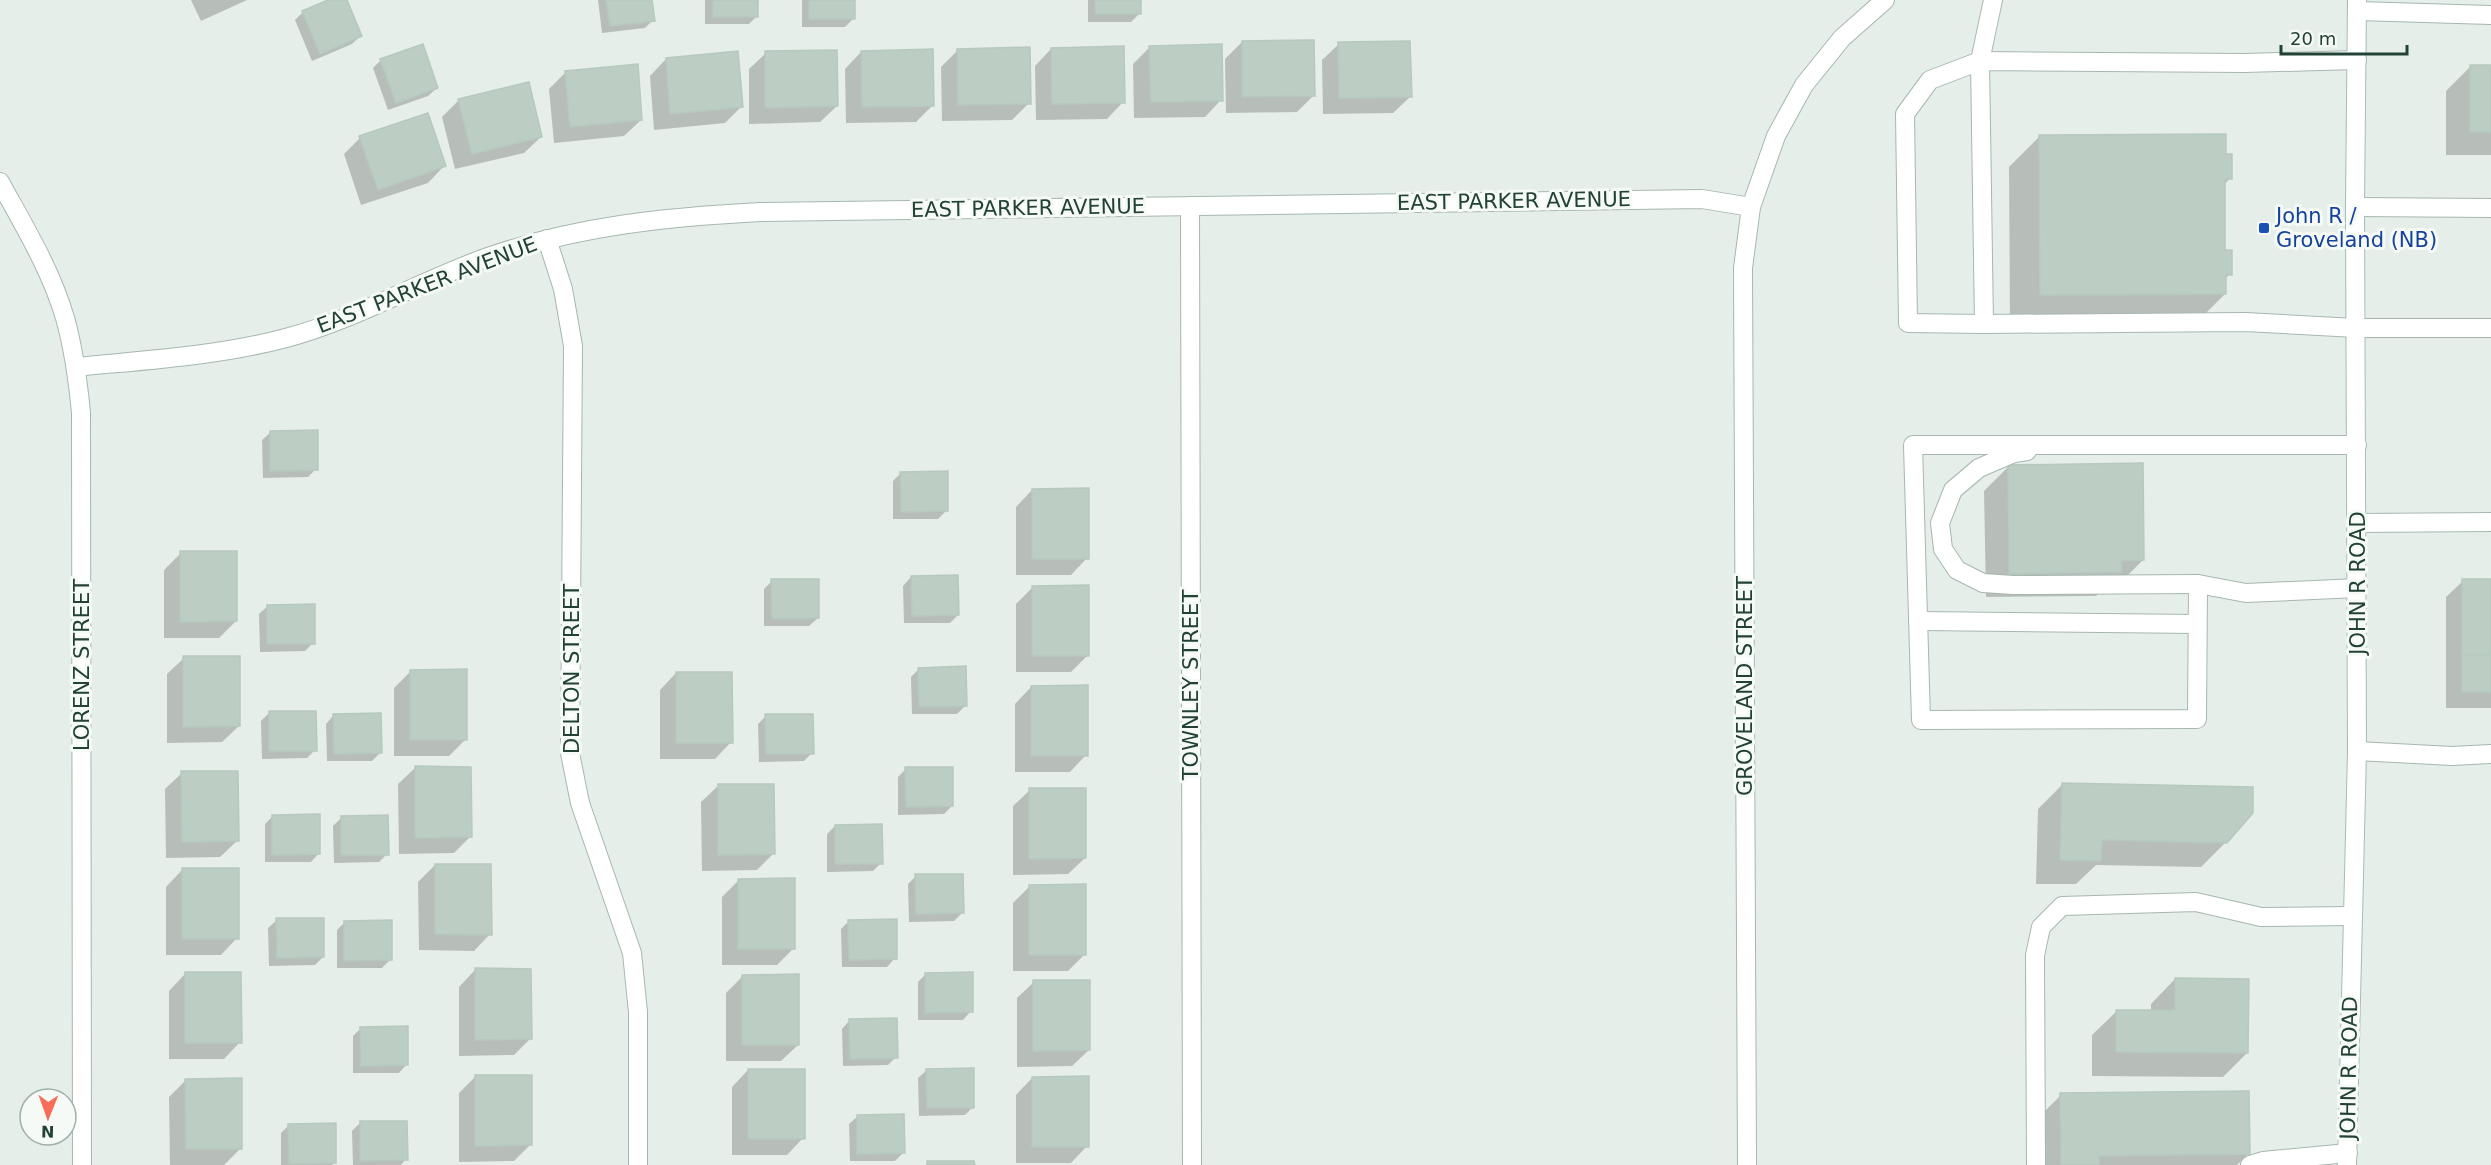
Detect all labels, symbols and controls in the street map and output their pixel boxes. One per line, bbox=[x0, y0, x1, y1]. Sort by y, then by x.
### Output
scale bar bbox=[2281, 18, 2407, 56]
text: 20 m bbox=[2290, 28, 2336, 49]
street label: EAST PARKER AVENUE bbox=[1397, 187, 1631, 215]
street label: EAST PARKER AVENUE bbox=[911, 194, 1145, 222]
place label: John R / Groveland (NB) bbox=[2274, 204, 2437, 252]
marker: John R / Groveland (NB) bbox=[2257, 221, 2271, 235]
street label: EAST PARKER AVENUE bbox=[313, 232, 541, 338]
street label: JOHN R ROAD bbox=[2346, 511, 2370, 657]
street label: GROVELAND STREET bbox=[1733, 576, 1757, 796]
street label: LORENZ STREET bbox=[70, 579, 94, 751]
street label: DELTON STREET bbox=[560, 584, 584, 754]
street label: TOWNLEY STREET bbox=[1179, 590, 1203, 781]
street label: JOHN R ROAD bbox=[2336, 996, 2362, 1142]
north arrow bbox=[18, 1087, 78, 1147]
text: N bbox=[41, 1122, 55, 1141]

